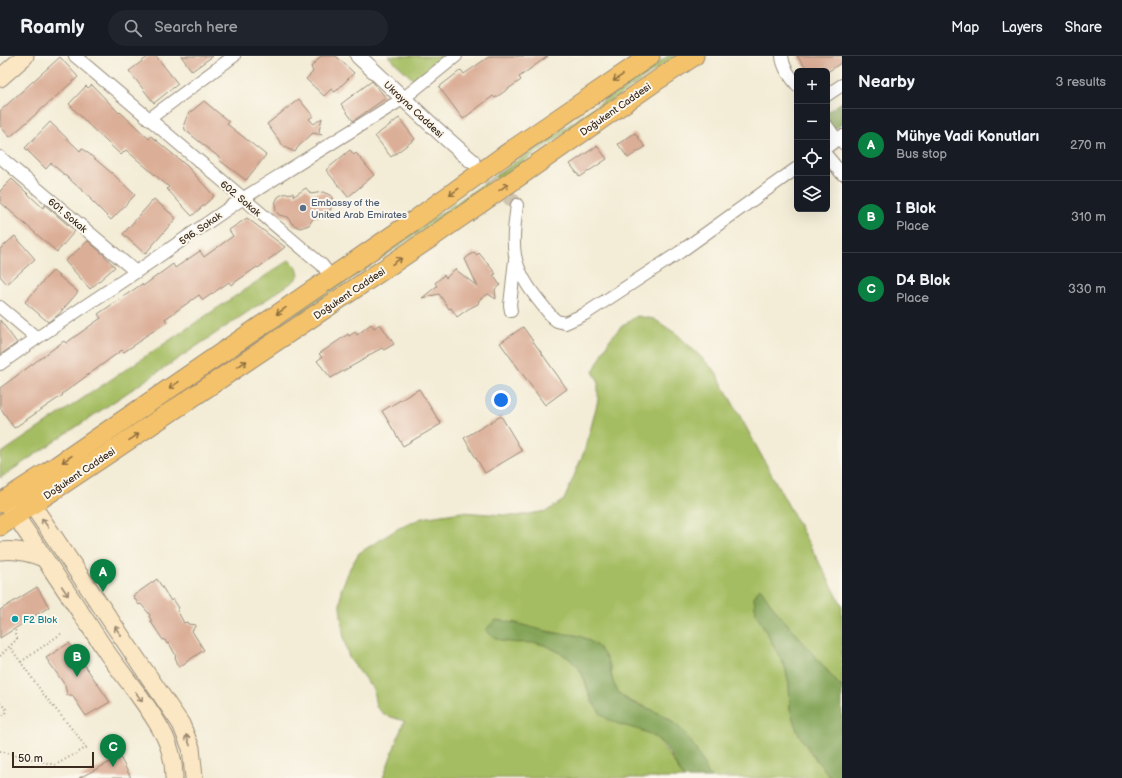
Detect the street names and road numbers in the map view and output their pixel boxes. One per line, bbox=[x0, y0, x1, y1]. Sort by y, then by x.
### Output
street label: Ukrayna Caddesi bbox=[381, 79, 446, 140]
street label: Doğukent Caddesi bbox=[578, 81, 653, 139]
street label: 602. Sokak bbox=[218, 178, 263, 219]
street label: 601. Sokak bbox=[45, 196, 89, 236]
street label: 596. Sokak bbox=[177, 210, 224, 248]
street label: Doğukent Caddesi bbox=[312, 265, 388, 322]
street label: Doğukent Caddesi bbox=[42, 445, 118, 502]

